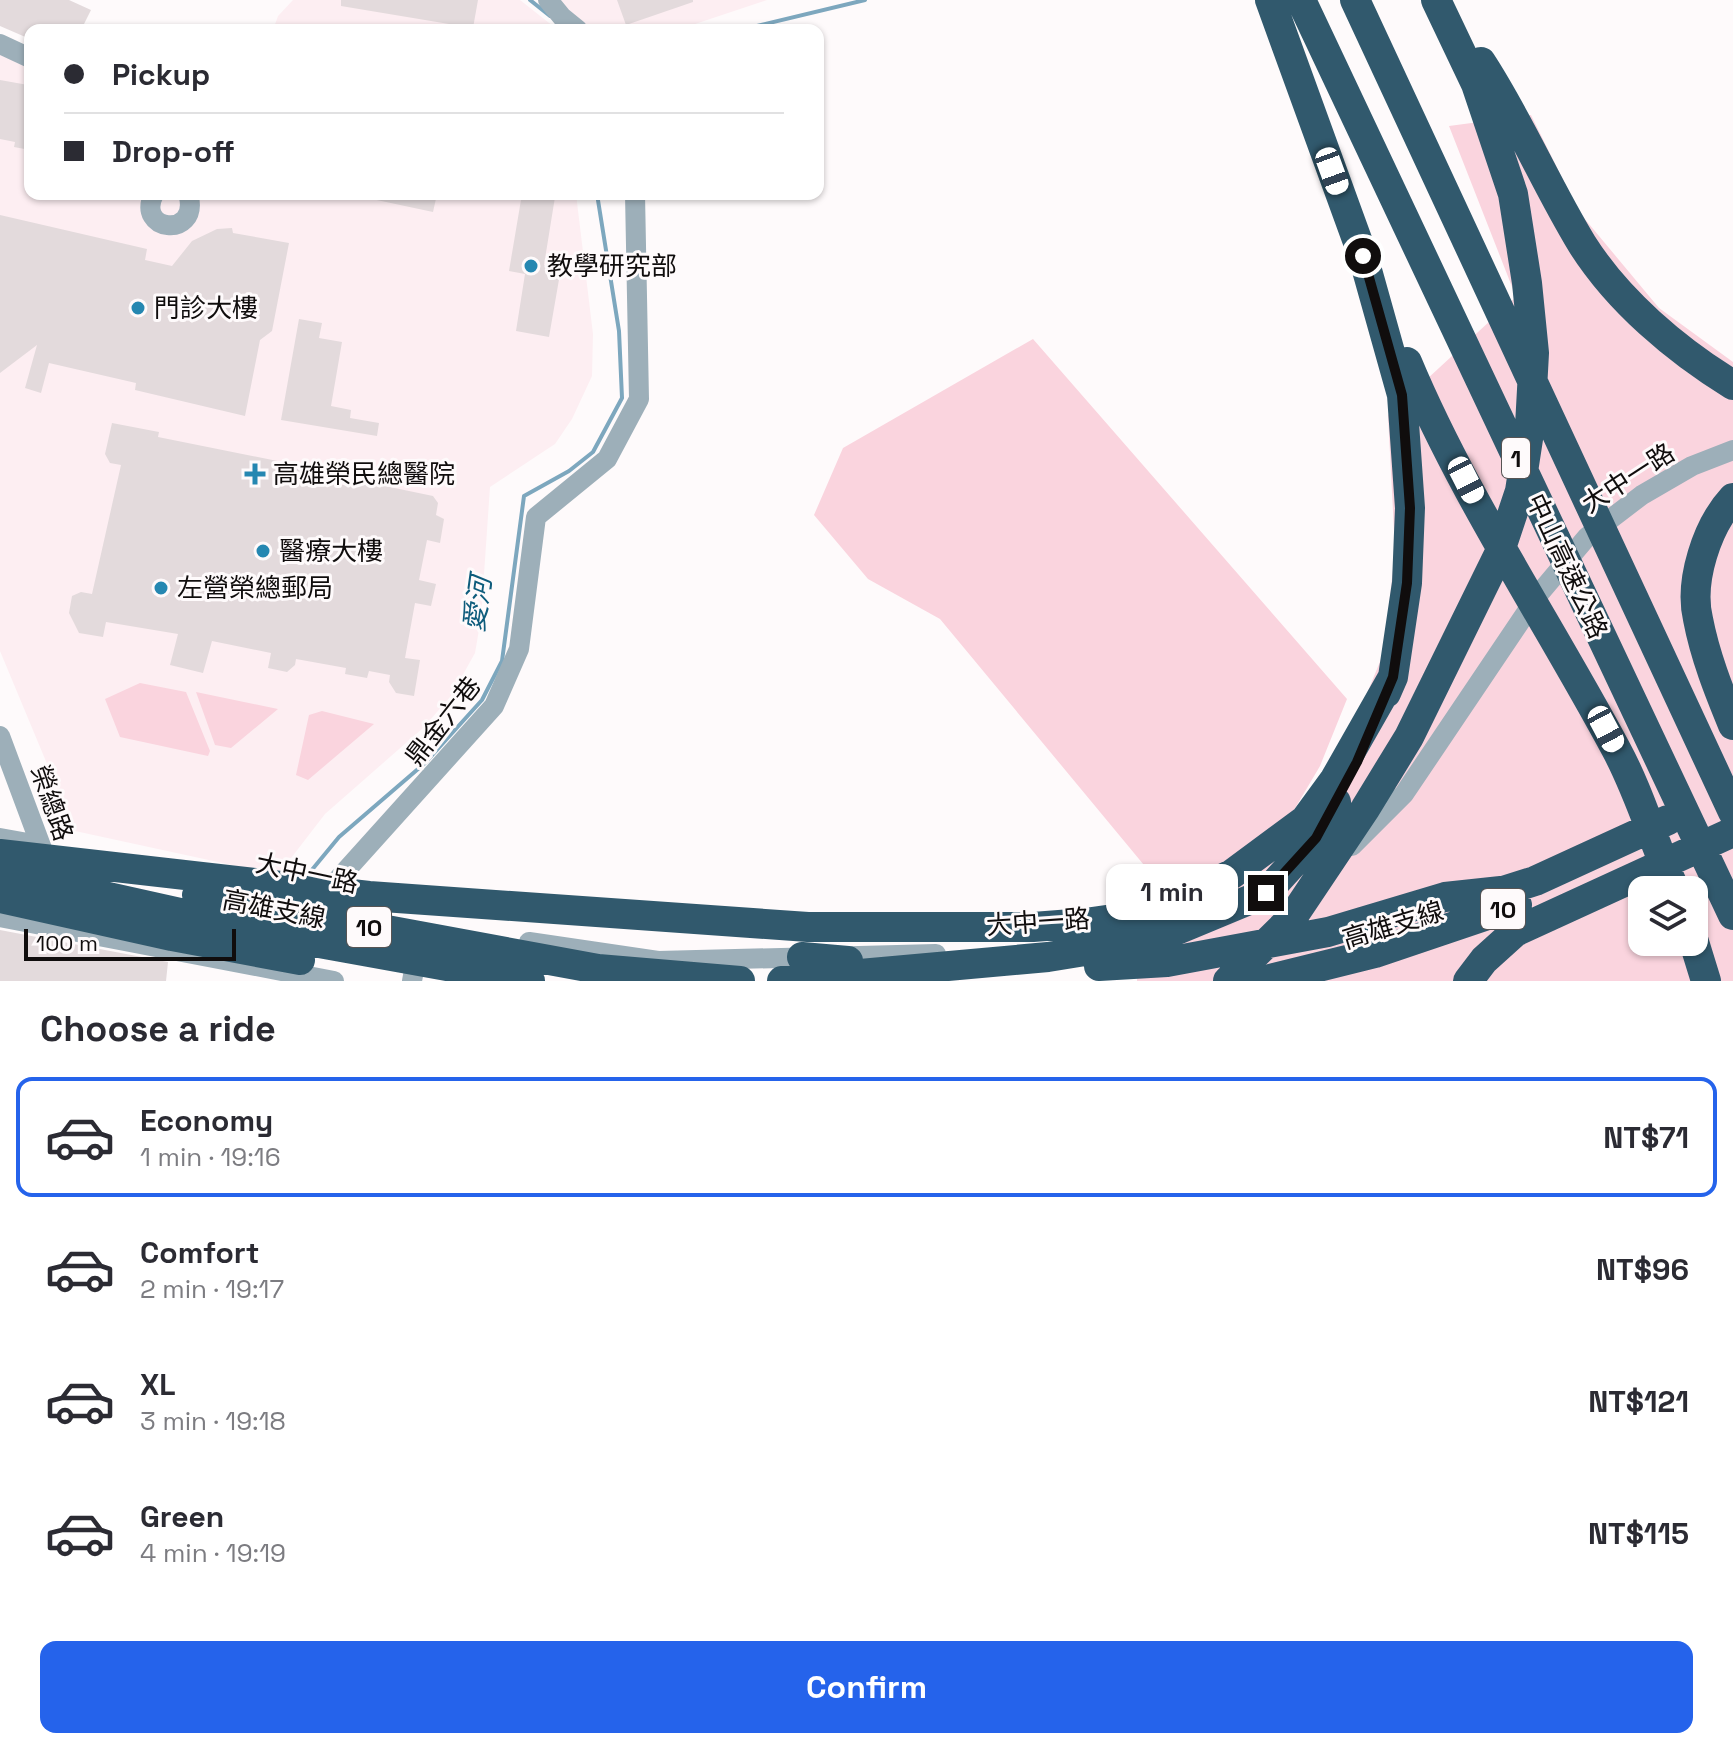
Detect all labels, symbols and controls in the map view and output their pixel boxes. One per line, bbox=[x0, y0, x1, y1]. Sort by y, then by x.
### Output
text: Pickup bbox=[112, 55, 210, 94]
text: Drop-off bbox=[112, 132, 235, 171]
car bbox=[1313, 144, 1351, 198]
route start bbox=[1345, 238, 1381, 274]
place label: 教學研究部 bbox=[547, 249, 677, 283]
marker: 教學研究部 bbox=[522, 257, 540, 275]
place label: 門診大樓 bbox=[154, 291, 258, 325]
marker: 門診大樓 bbox=[129, 299, 147, 317]
street label: 大中一路 bbox=[1575, 435, 1681, 521]
road number: 1 bbox=[1502, 438, 1530, 478]
car bbox=[1444, 453, 1488, 507]
place label: 高雄榮民總醫院 bbox=[273, 457, 455, 491]
marker: 高雄榮民總醫院 bbox=[244, 463, 266, 485]
street label: 中山高速公路 bbox=[1519, 488, 1615, 644]
place label: 醫療大樓 bbox=[279, 534, 383, 568]
marker: 醫療大樓 bbox=[254, 542, 272, 560]
water label: 愛河 bbox=[455, 569, 499, 634]
place label: 左營榮總郵局 bbox=[177, 571, 333, 605]
marker: 左營榮總郵局 bbox=[152, 579, 170, 597]
street label: 鼎金六巷 bbox=[398, 670, 488, 772]
car bbox=[1584, 702, 1628, 756]
street label: 榮總路 bbox=[23, 761, 81, 845]
street label: 大中一路 bbox=[253, 846, 361, 900]
callout: 1 min bbox=[1106, 865, 1238, 921]
text: 1 min bbox=[1140, 875, 1204, 909]
route end bbox=[1248, 875, 1284, 911]
map controls bbox=[1628, 876, 1708, 956]
button: layers bbox=[1628, 876, 1708, 956]
street label: 高雄支線 bbox=[220, 882, 328, 936]
road number: 10 bbox=[1481, 889, 1525, 929]
street label: 高雄支線 bbox=[1338, 894, 1448, 956]
street label: 大中一路 bbox=[985, 901, 1091, 943]
road number: 10 bbox=[347, 907, 391, 947]
scale bar bbox=[24, 925, 236, 961]
text: 100 m bbox=[36, 929, 98, 957]
text: Choose a ride bbox=[40, 1006, 276, 1052]
icon: car bbox=[44, 1101, 116, 1173]
text: Economy bbox=[140, 1101, 273, 1140]
text: NT$71 bbox=[1603, 1118, 1689, 1157]
text: 1 min · 19:16 bbox=[140, 1140, 281, 1174]
icon: car bbox=[44, 1233, 116, 1305]
text: Comfort bbox=[140, 1233, 259, 1272]
text: NT$96 bbox=[1596, 1250, 1689, 1289]
text: 2 min · 19:17 bbox=[140, 1272, 284, 1306]
icon: car bbox=[44, 1365, 116, 1437]
text: XL bbox=[140, 1365, 176, 1404]
text: NT$121 bbox=[1588, 1382, 1689, 1421]
text: 3 min · 19:18 bbox=[140, 1404, 286, 1438]
icon: car bbox=[44, 1497, 116, 1569]
text: Green bbox=[140, 1497, 224, 1536]
text: NT$115 bbox=[1588, 1514, 1689, 1553]
text: 4 min · 19:19 bbox=[140, 1536, 286, 1570]
button: Confirm bbox=[40, 1641, 1693, 1733]

